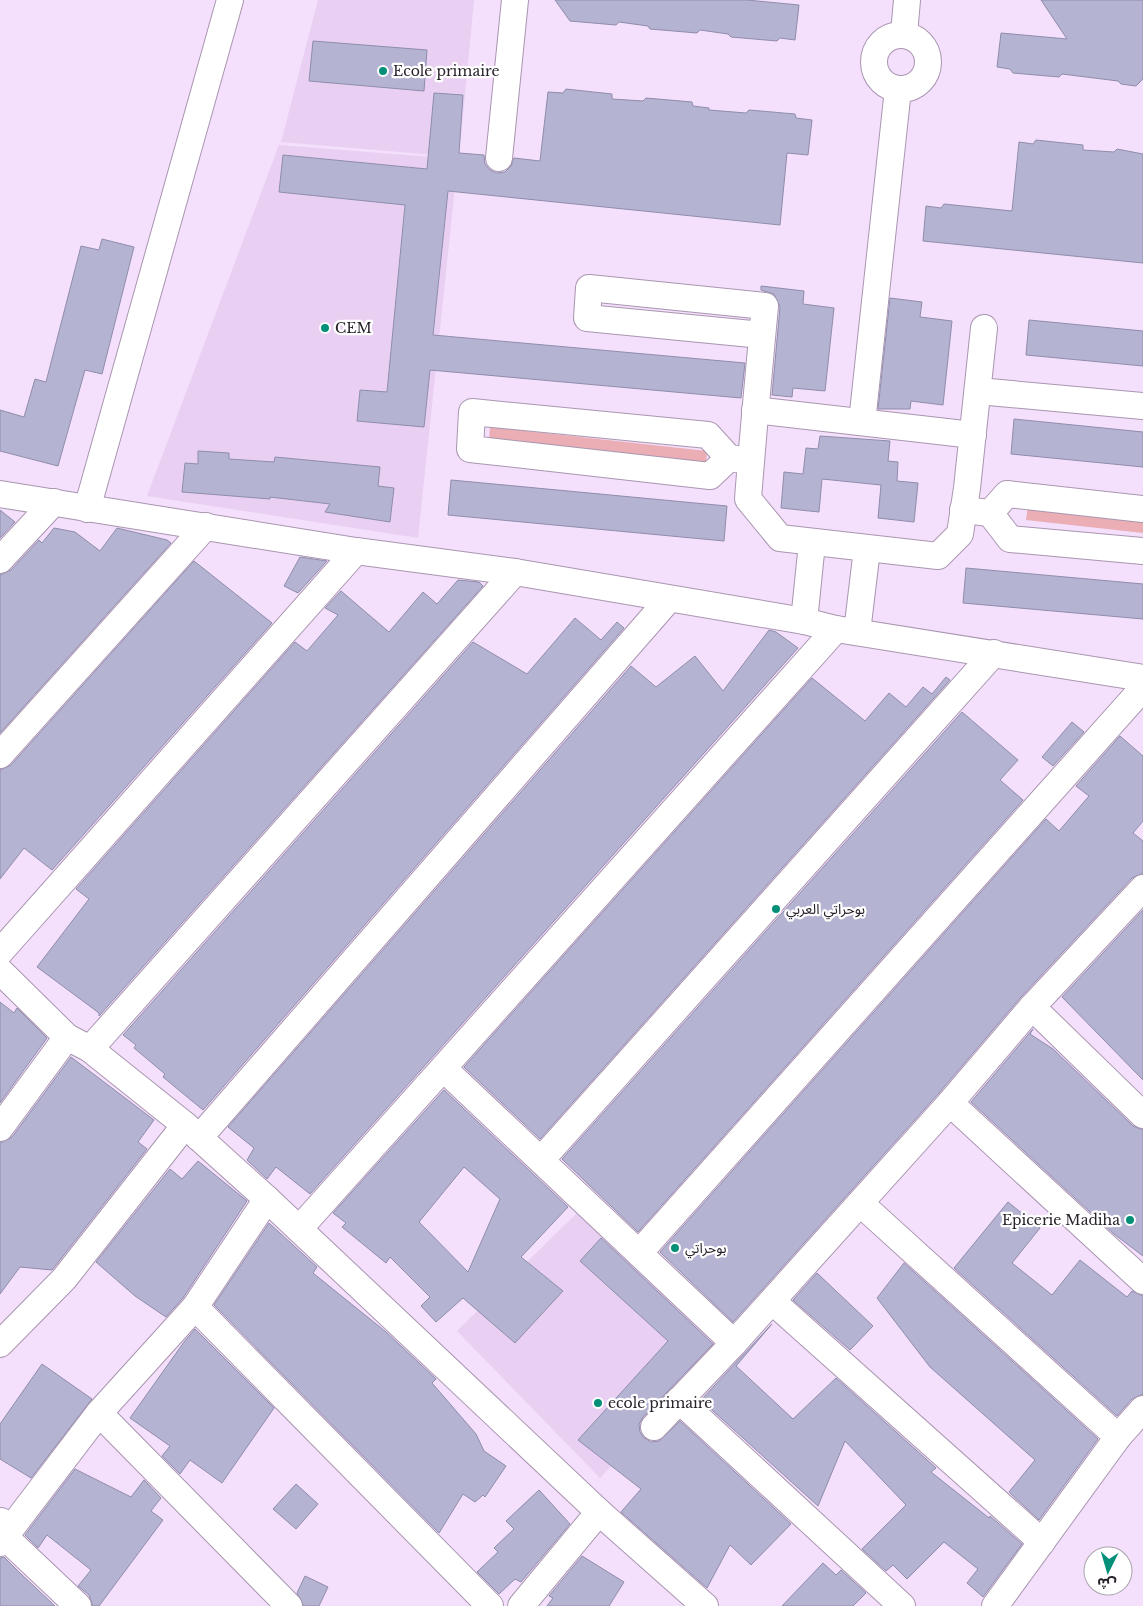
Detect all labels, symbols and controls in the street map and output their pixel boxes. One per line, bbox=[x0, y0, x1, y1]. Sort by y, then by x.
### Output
place label: Ecole primaire bbox=[393, 62, 499, 80]
marker: Ecole primaire bbox=[377, 65, 389, 77]
place label: CEM bbox=[335, 319, 372, 337]
marker: CEM bbox=[319, 322, 331, 334]
place label: بوحراتي العربي bbox=[786, 900, 865, 920]
marker: بوحراتي العربي bbox=[770, 903, 782, 915]
place label: Epicerie Madiha bbox=[1002, 1211, 1120, 1229]
marker: Epicerie Madiha bbox=[1124, 1214, 1136, 1226]
place label: بوحراتي bbox=[685, 1239, 727, 1259]
marker: بوحراتي bbox=[669, 1242, 681, 1254]
place label: ecole primaire bbox=[608, 1394, 712, 1412]
marker: ecole primaire bbox=[592, 1397, 604, 1409]
north arrow bbox=[1083, 1546, 1133, 1596]
text: ش bbox=[1097, 1574, 1117, 1594]

